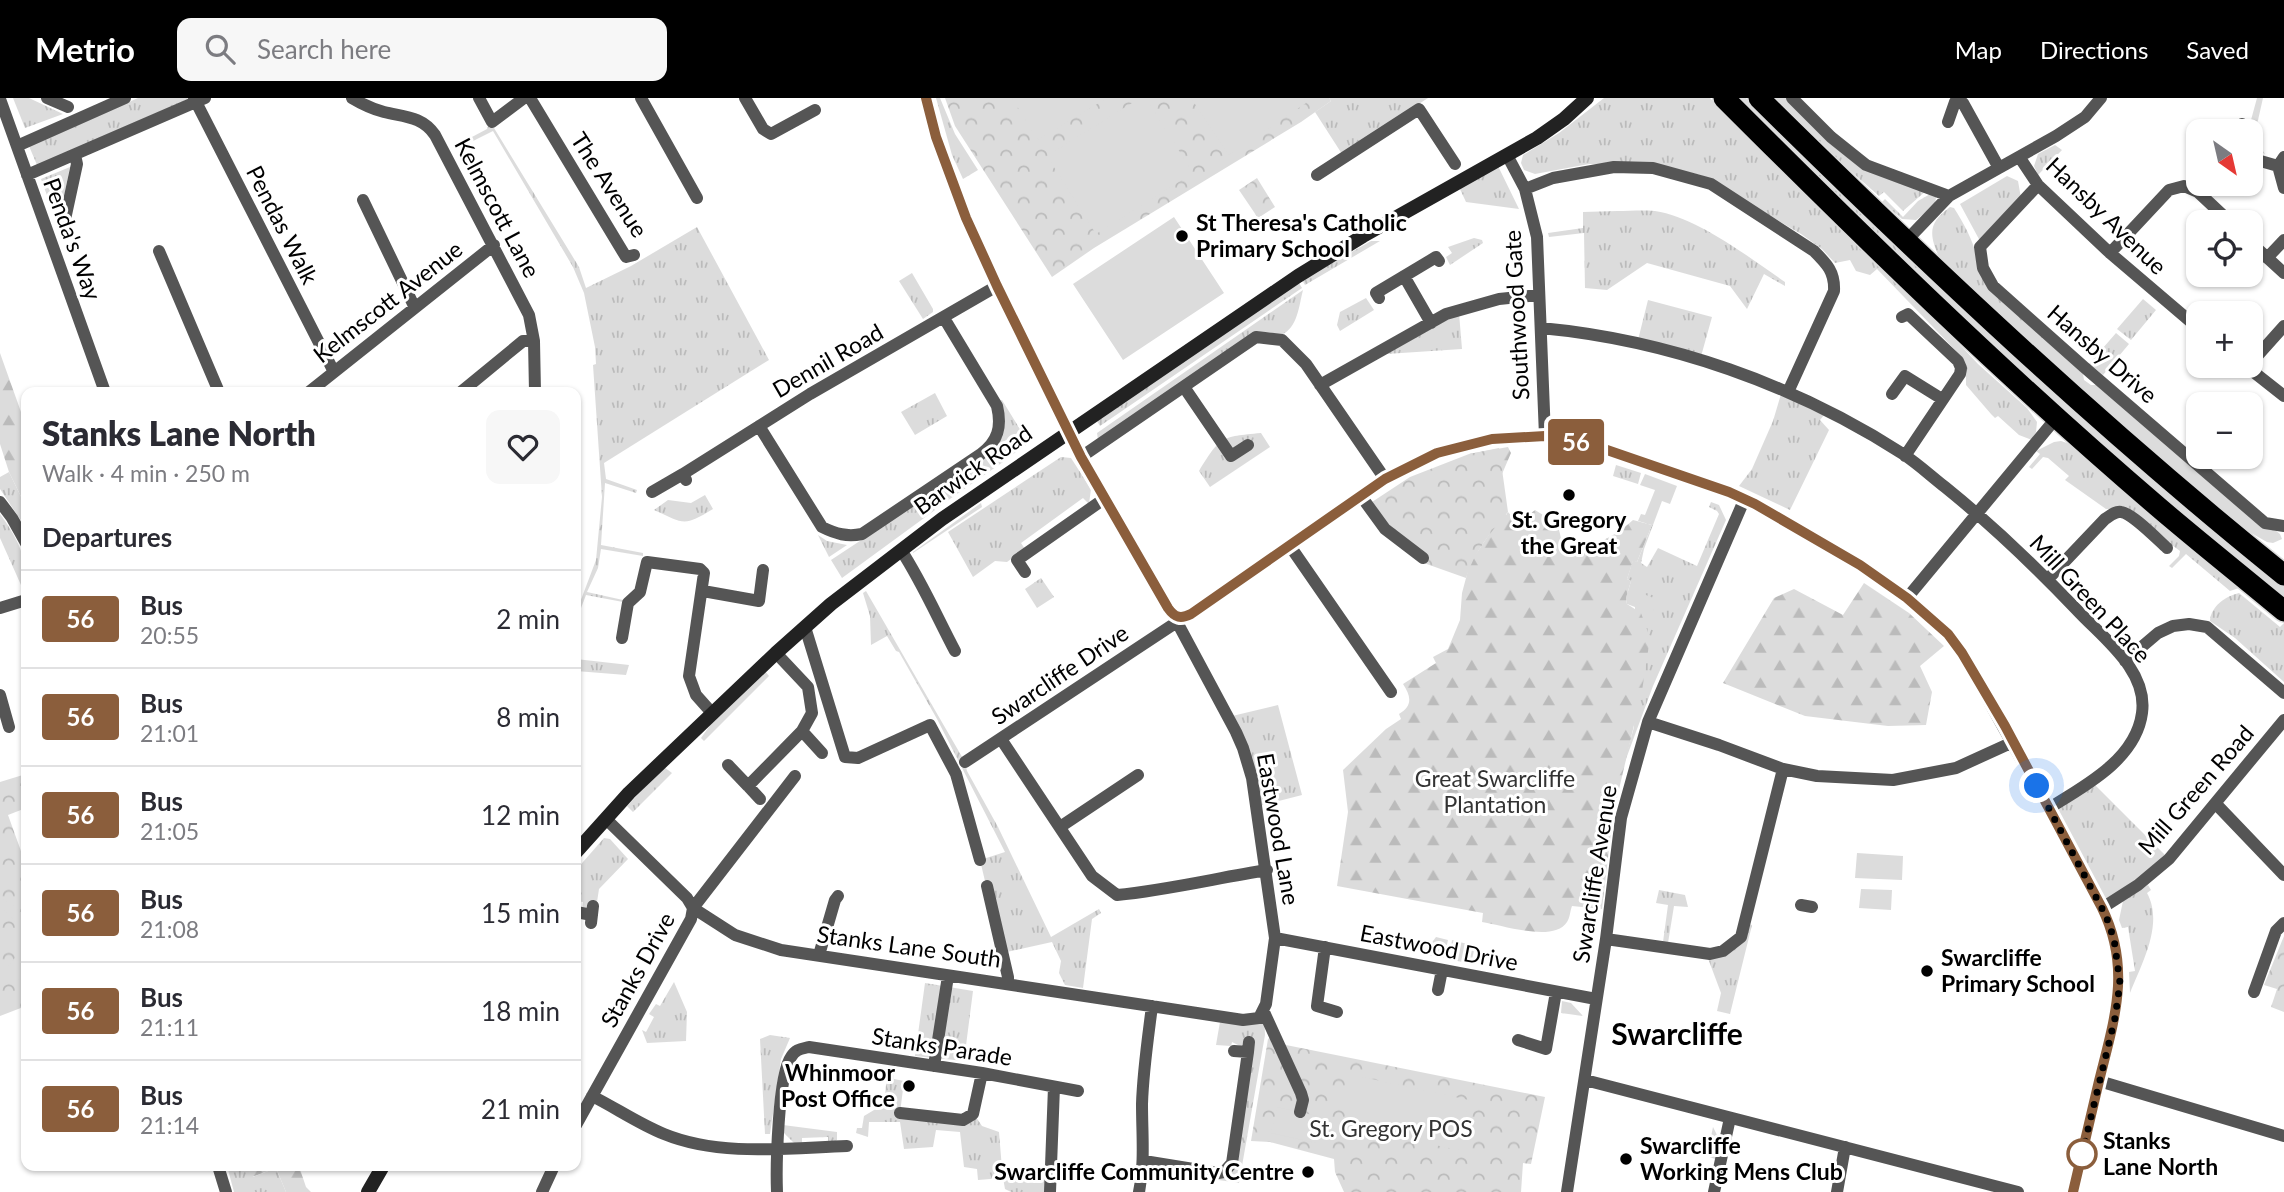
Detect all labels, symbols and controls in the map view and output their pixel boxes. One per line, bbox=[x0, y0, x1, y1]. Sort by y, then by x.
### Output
search box bbox=[177, 18, 667, 81]
text: Metrio bbox=[35, 29, 135, 69]
icon: search bbox=[201, 30, 239, 68]
text: Search here bbox=[257, 33, 391, 65]
text: Map bbox=[1955, 35, 2002, 64]
text: Directions bbox=[2040, 35, 2148, 64]
text: Saved bbox=[2186, 35, 2249, 64]
north arrow bbox=[2186, 119, 2263, 196]
map controls bbox=[2186, 119, 2263, 469]
street label: The Avenue bbox=[566, 127, 654, 242]
street label: Kelmscott Lane bbox=[449, 133, 546, 282]
street label: Hansby Avenue bbox=[2041, 151, 2173, 280]
street label: Pendas Walk bbox=[241, 161, 325, 289]
street label: Penda's Way bbox=[38, 174, 108, 304]
place label: St Theresa's Catholic Primary School bbox=[1196, 208, 1407, 262]
button: locate bbox=[2186, 210, 2263, 287]
marker: St Theresa's Catholic Primary School bbox=[1174, 228, 1190, 244]
street label: Southwood Gate bbox=[1498, 229, 1534, 401]
street label: Kelmscott Avenue bbox=[307, 234, 467, 368]
street label: Hansby Drive bbox=[2042, 298, 2163, 408]
button: + bbox=[2186, 301, 2263, 378]
street label: Dennil Road bbox=[767, 317, 888, 403]
button: − bbox=[2186, 392, 2263, 469]
button: heart bbox=[486, 410, 560, 484]
text: Stanks Lane North bbox=[42, 413, 316, 453]
street label: Barwick Road bbox=[908, 418, 1037, 520]
line badge: 56 bbox=[1544, 419, 1608, 465]
text: 56 bbox=[1562, 427, 1590, 456]
text: Walk · 4 min · 250 m bbox=[42, 459, 250, 487]
marker: St. Gregory the Great bbox=[1561, 487, 1577, 503]
place label: St. Gregory the Great bbox=[1512, 505, 1627, 559]
text: Departures bbox=[42, 521, 172, 553]
street label: Mill Green Place bbox=[2024, 529, 2157, 668]
text: Bus bbox=[140, 589, 183, 621]
text: 2 min bbox=[496, 603, 560, 635]
text: 56 bbox=[67, 604, 94, 633]
street label: Swarcliffe Drive bbox=[986, 618, 1133, 730]
text: 20:55 bbox=[140, 621, 199, 649]
text: Bus bbox=[140, 687, 183, 719]
text: 8 min bbox=[496, 701, 560, 733]
text: 56 bbox=[67, 702, 94, 731]
text: 21:01 bbox=[140, 719, 199, 747]
street label: Mill Green Road bbox=[2132, 719, 2259, 860]
street label: Eastwood Lane bbox=[1252, 751, 1306, 907]
park label: Great Swarcliffe Plantation bbox=[1415, 764, 1575, 818]
your location bbox=[2019, 768, 2054, 803]
street label: Swarcliffe Avenue bbox=[1566, 783, 1622, 965]
text: Bus bbox=[140, 785, 183, 817]
text: 12 min bbox=[481, 799, 560, 831]
text: 56 bbox=[67, 800, 94, 829]
text: 21:05 bbox=[140, 817, 199, 845]
text: Bus bbox=[140, 883, 183, 915]
text: 15 min bbox=[481, 897, 560, 929]
text: 56 bbox=[67, 898, 94, 927]
street label: Stanks Drive bbox=[594, 907, 680, 1032]
text: 21:08 bbox=[140, 915, 199, 943]
street label: Eastwood Drive bbox=[1358, 918, 1521, 976]
street label: Stanks Lane South bbox=[815, 919, 1003, 973]
place label: Swarcliffe Primary School bbox=[1941, 943, 2095, 997]
marker: Swarcliffe Primary School bbox=[1919, 963, 1935, 979]
text: Bus bbox=[140, 981, 183, 1013]
text: 18 min bbox=[481, 995, 560, 1027]
text: 56 bbox=[67, 996, 94, 1025]
text: 21:11 bbox=[140, 1013, 199, 1041]
district label: Swarcliffe bbox=[1611, 1015, 1743, 1051]
street label: Stanks Parade bbox=[870, 1021, 1014, 1071]
place label: Whinmoor Post Office bbox=[781, 1058, 895, 1112]
marker: Whinmoor Post Office bbox=[901, 1078, 917, 1094]
text: Bus bbox=[140, 1079, 183, 1111]
text: 21 min bbox=[481, 1093, 560, 1125]
text: 56 bbox=[67, 1094, 94, 1123]
text: 21:14 bbox=[140, 1111, 199, 1139]
park label: St. Gregory POS bbox=[1309, 1114, 1473, 1142]
place label: Stanks Lane North bbox=[2103, 1126, 2218, 1180]
place label: Swarcliffe Working Mens Club bbox=[1640, 1131, 1843, 1185]
marker: Stanks Lane North bbox=[2067, 1139, 2097, 1169]
marker: Swarcliffe Working Mens Club bbox=[1618, 1151, 1634, 1167]
place label: Swarcliffe Community Centre bbox=[994, 1157, 1294, 1185]
marker: Swarcliffe Community Centre bbox=[1300, 1164, 1316, 1180]

